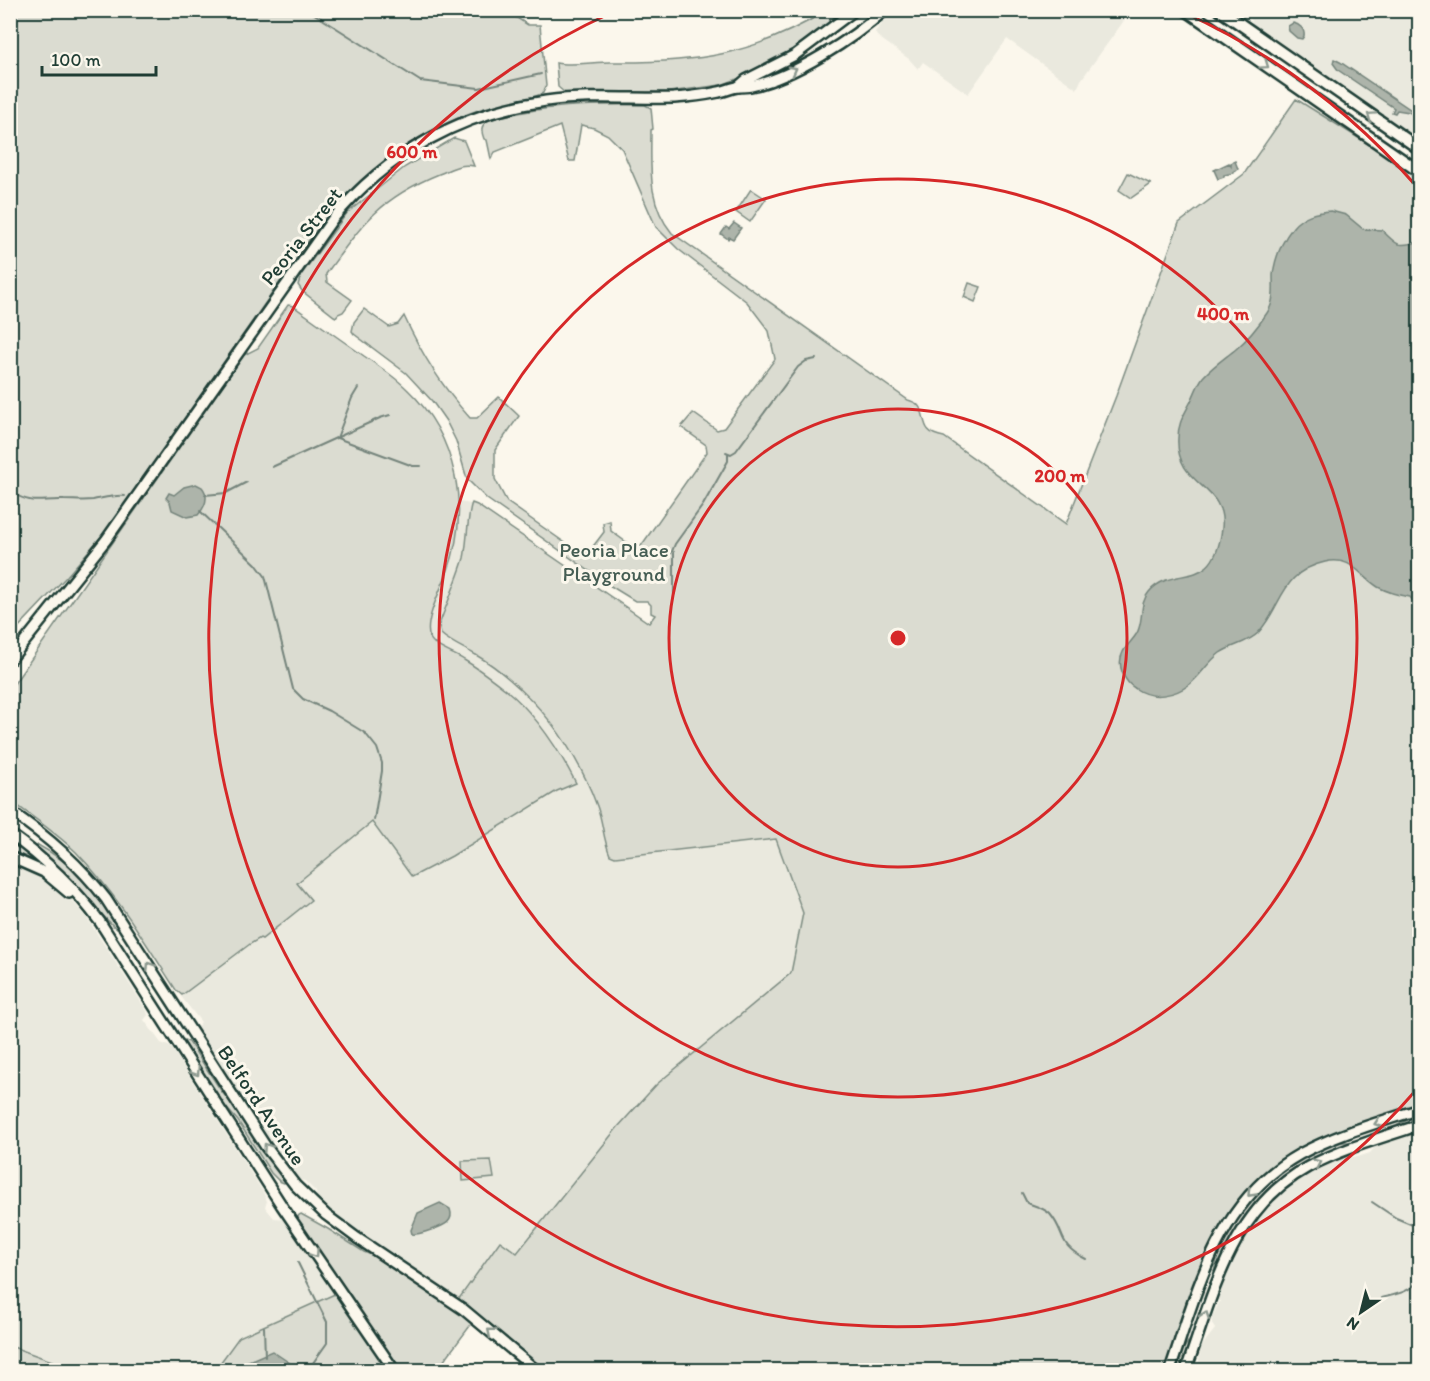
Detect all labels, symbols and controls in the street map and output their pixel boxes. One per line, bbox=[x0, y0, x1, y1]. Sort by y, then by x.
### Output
scale bar bbox=[42, 39, 156, 77]
text: 100 m bbox=[51, 49, 101, 71]
one-way arrow bbox=[1258, 58, 1269, 69]
one-way arrow bbox=[786, 66, 797, 77]
one-way arrow bbox=[1367, 112, 1378, 123]
text: 600 m bbox=[387, 141, 438, 163]
street label: Peoria Street bbox=[255, 182, 347, 290]
text: 400 m bbox=[1197, 303, 1250, 325]
text: 200 m bbox=[1035, 465, 1086, 487]
park label: Peoria Place Playground bbox=[559, 537, 669, 586]
centre of rings bbox=[888, 628, 908, 648]
one-way arrow bbox=[146, 962, 157, 973]
street label: Belford Avenue bbox=[213, 1040, 311, 1170]
one-way arrow bbox=[189, 1066, 201, 1076]
one-way arrow bbox=[1373, 1116, 1384, 1129]
one-way arrow bbox=[263, 1143, 274, 1154]
one-way arrow bbox=[1310, 1159, 1321, 1171]
one-way arrow bbox=[1248, 1185, 1259, 1196]
one-way arrow bbox=[308, 1247, 319, 1258]
north arrow bbox=[1331, 1282, 1391, 1342]
one-way arrow bbox=[1198, 1310, 1211, 1321]
text: N bbox=[1343, 1313, 1363, 1335]
one-way arrow bbox=[487, 1329, 498, 1340]

